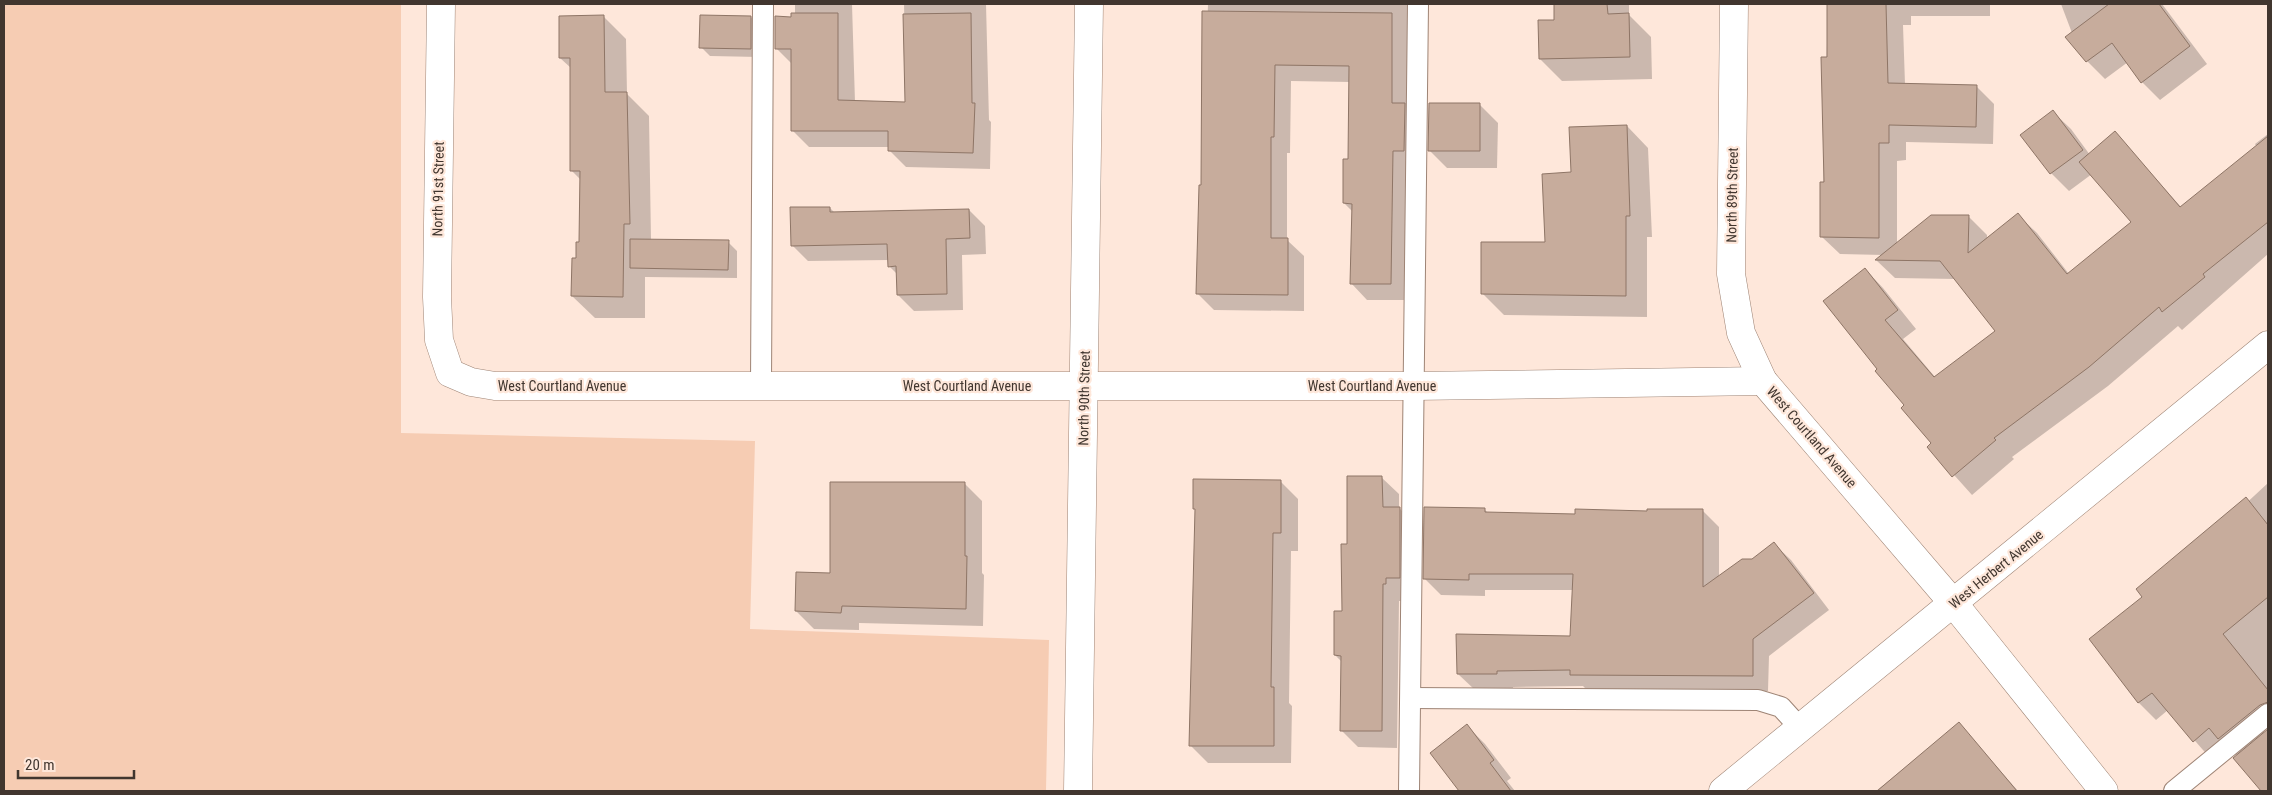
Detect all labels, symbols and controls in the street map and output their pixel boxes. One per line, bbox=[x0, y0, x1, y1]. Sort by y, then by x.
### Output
street label: North 91st Street bbox=[429, 141, 447, 237]
street label: North 89th Street bbox=[1723, 147, 1741, 243]
street label: North 90th Street bbox=[1075, 350, 1093, 446]
street label: West Courtland Avenue bbox=[498, 378, 627, 394]
street label: West Courtland Avenue bbox=[903, 378, 1032, 394]
street label: West Courtland Avenue bbox=[1308, 378, 1437, 394]
street label: West Courtland Avenue bbox=[1764, 383, 1860, 491]
street label: West Herbert Avenue bbox=[1946, 526, 2046, 612]
scale bar bbox=[18, 748, 134, 780]
text: 20 m bbox=[25, 756, 55, 774]

